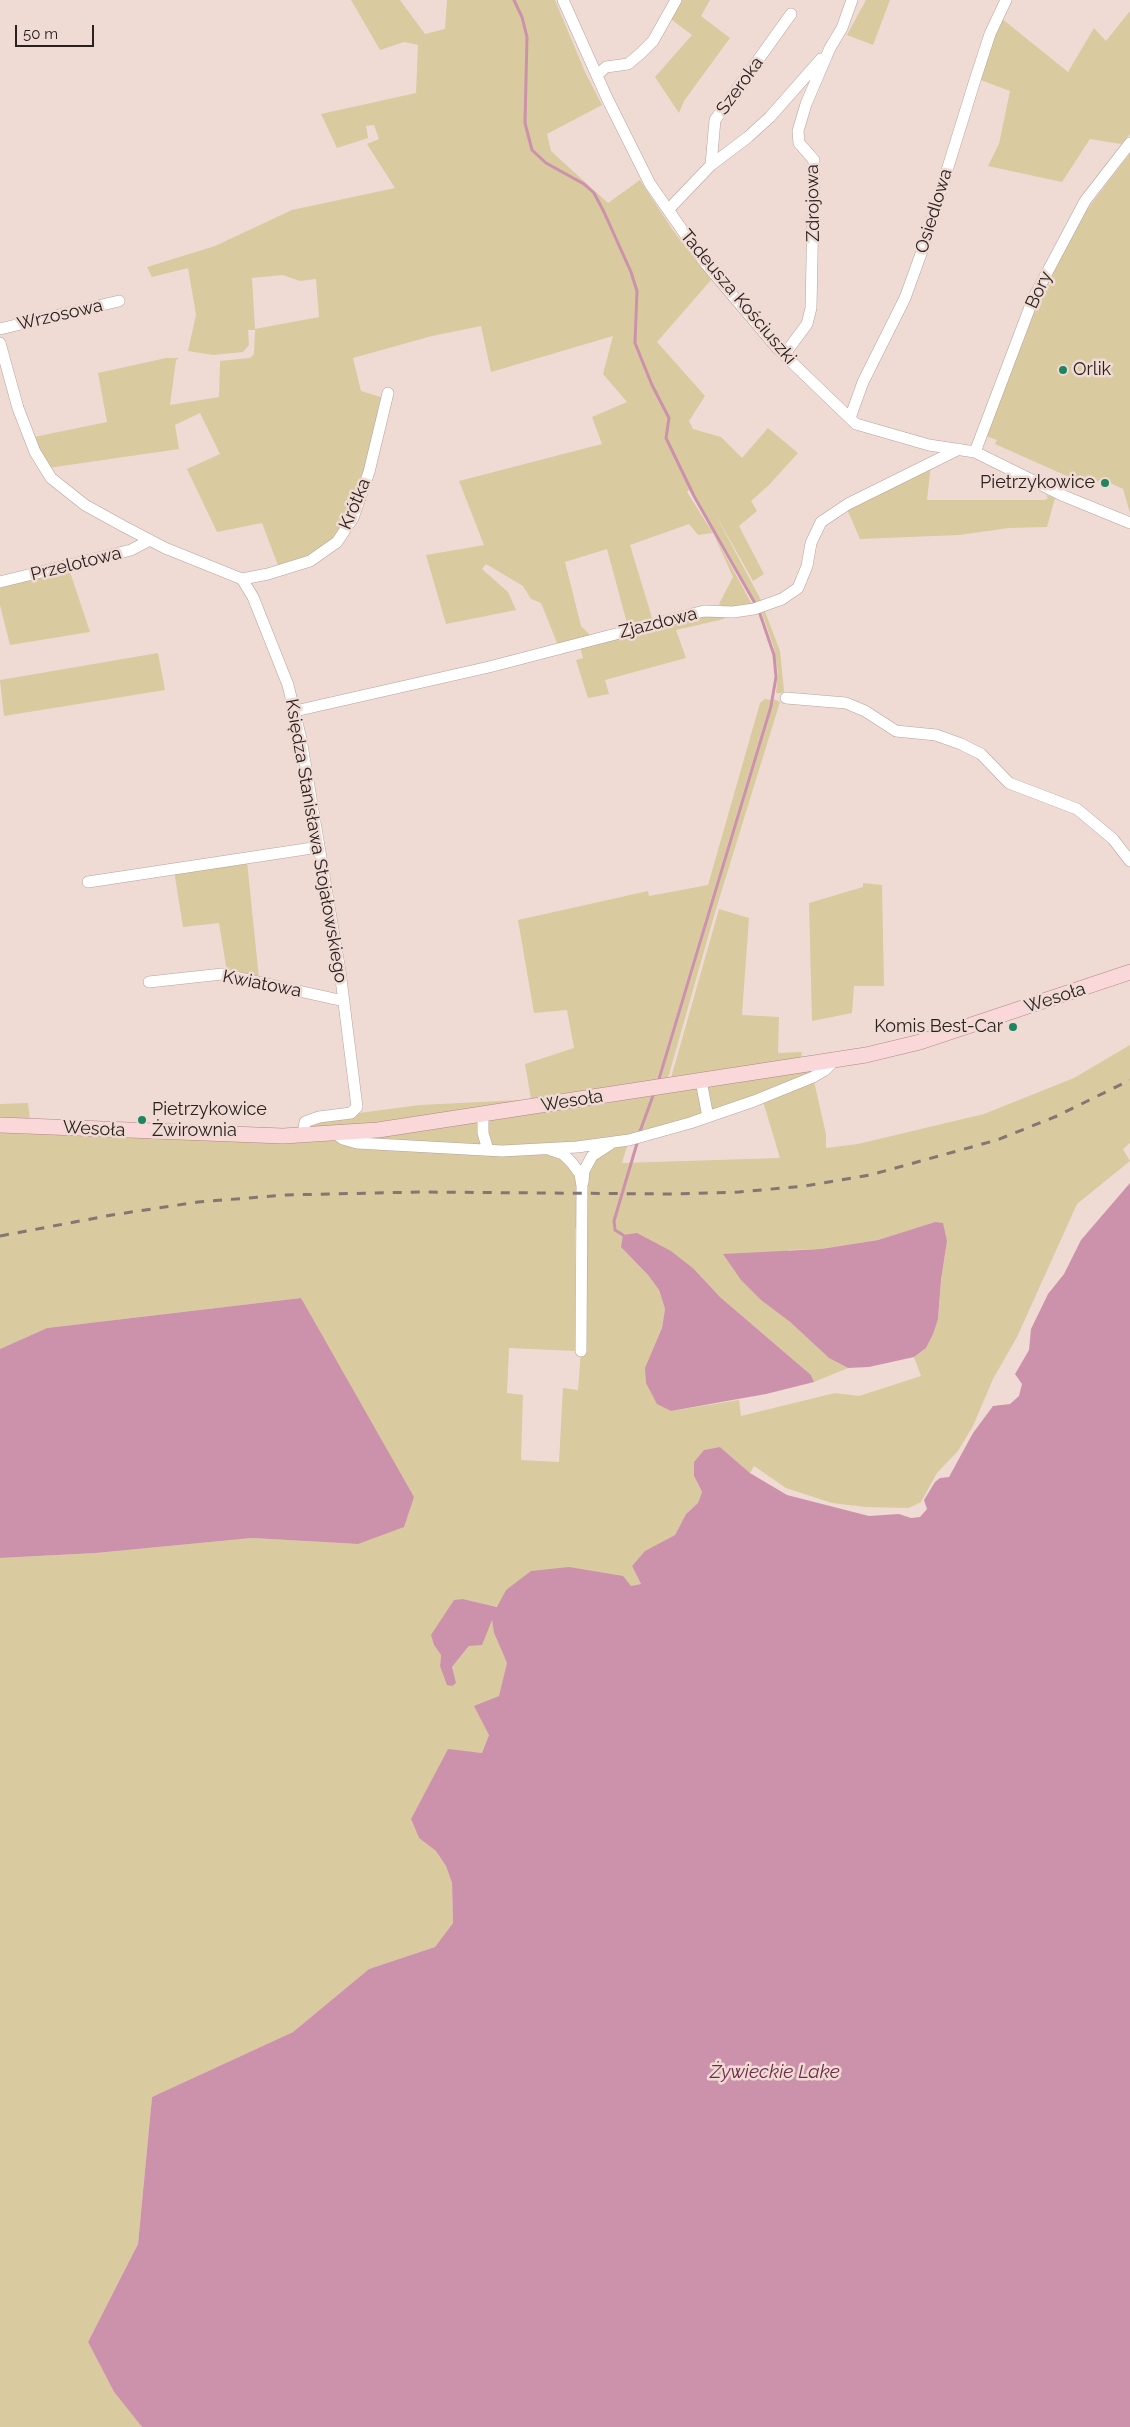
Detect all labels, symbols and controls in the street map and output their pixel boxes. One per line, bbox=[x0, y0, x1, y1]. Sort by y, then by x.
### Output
scale bar bbox=[18, 15, 96, 47]
text: 50 m bbox=[23, 25, 58, 43]
street label: Szeroka bbox=[712, 53, 768, 119]
street label: Zdrojowa bbox=[802, 164, 824, 242]
street label: Osiedlowa bbox=[911, 166, 957, 256]
street label: Tadeusza Kościuszki bbox=[675, 225, 801, 369]
street label: Bory bbox=[1021, 268, 1057, 312]
street label: Wrzosowa bbox=[15, 295, 105, 335]
place label: Orlik bbox=[1073, 359, 1111, 381]
marker: Orlik bbox=[1057, 364, 1069, 376]
place label: Pietrzykowice bbox=[980, 472, 1095, 494]
street label: Krótka bbox=[335, 475, 375, 533]
marker: Pietrzykowice bbox=[1099, 477, 1111, 489]
street label: Przelotowa bbox=[28, 542, 124, 586]
street label: Zjazdowa bbox=[617, 603, 699, 643]
street label: Księdza Stanisława Stojałowskiego bbox=[280, 697, 352, 985]
street label: Kwiatowa bbox=[221, 966, 303, 1002]
street label: Wesoła bbox=[1022, 978, 1088, 1018]
place label: Komis Best-Car bbox=[874, 1016, 1003, 1038]
marker: Komis Best-Car bbox=[1007, 1021, 1019, 1033]
street label: Wesoła bbox=[539, 1085, 605, 1117]
place label: Pietrzykowice Żwirownia bbox=[152, 1099, 267, 1142]
marker: Pietrzykowice Żwirownia bbox=[136, 1114, 148, 1126]
street label: Wesoła bbox=[62, 1117, 126, 1141]
water label: Żywieckie Lake bbox=[710, 2061, 840, 2083]

